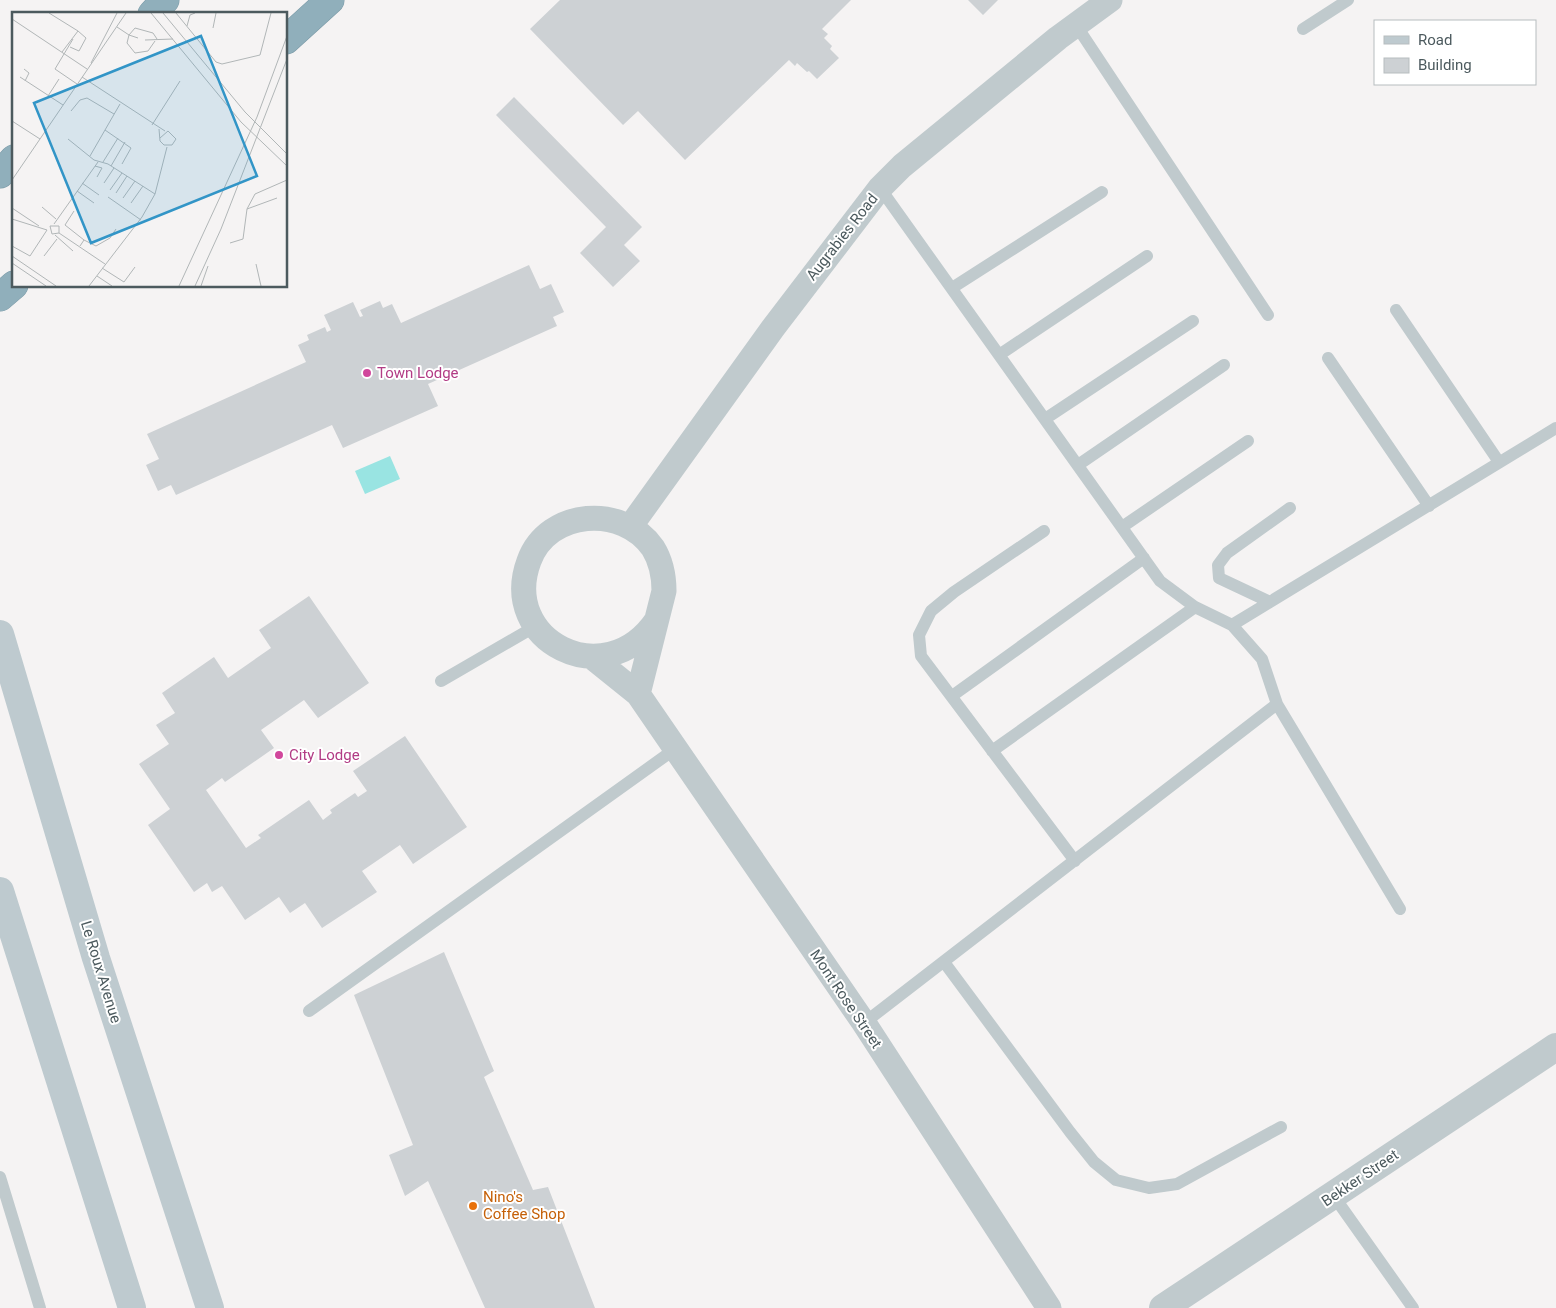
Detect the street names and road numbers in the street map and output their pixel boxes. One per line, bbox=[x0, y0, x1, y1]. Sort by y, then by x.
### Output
street label: Augrabies Road bbox=[803, 190, 881, 284]
street label: Le Roux Avenue bbox=[77, 919, 125, 1025]
street label: Mont Rose Street bbox=[806, 946, 886, 1052]
street label: Bekker Street bbox=[1318, 1146, 1402, 1210]

